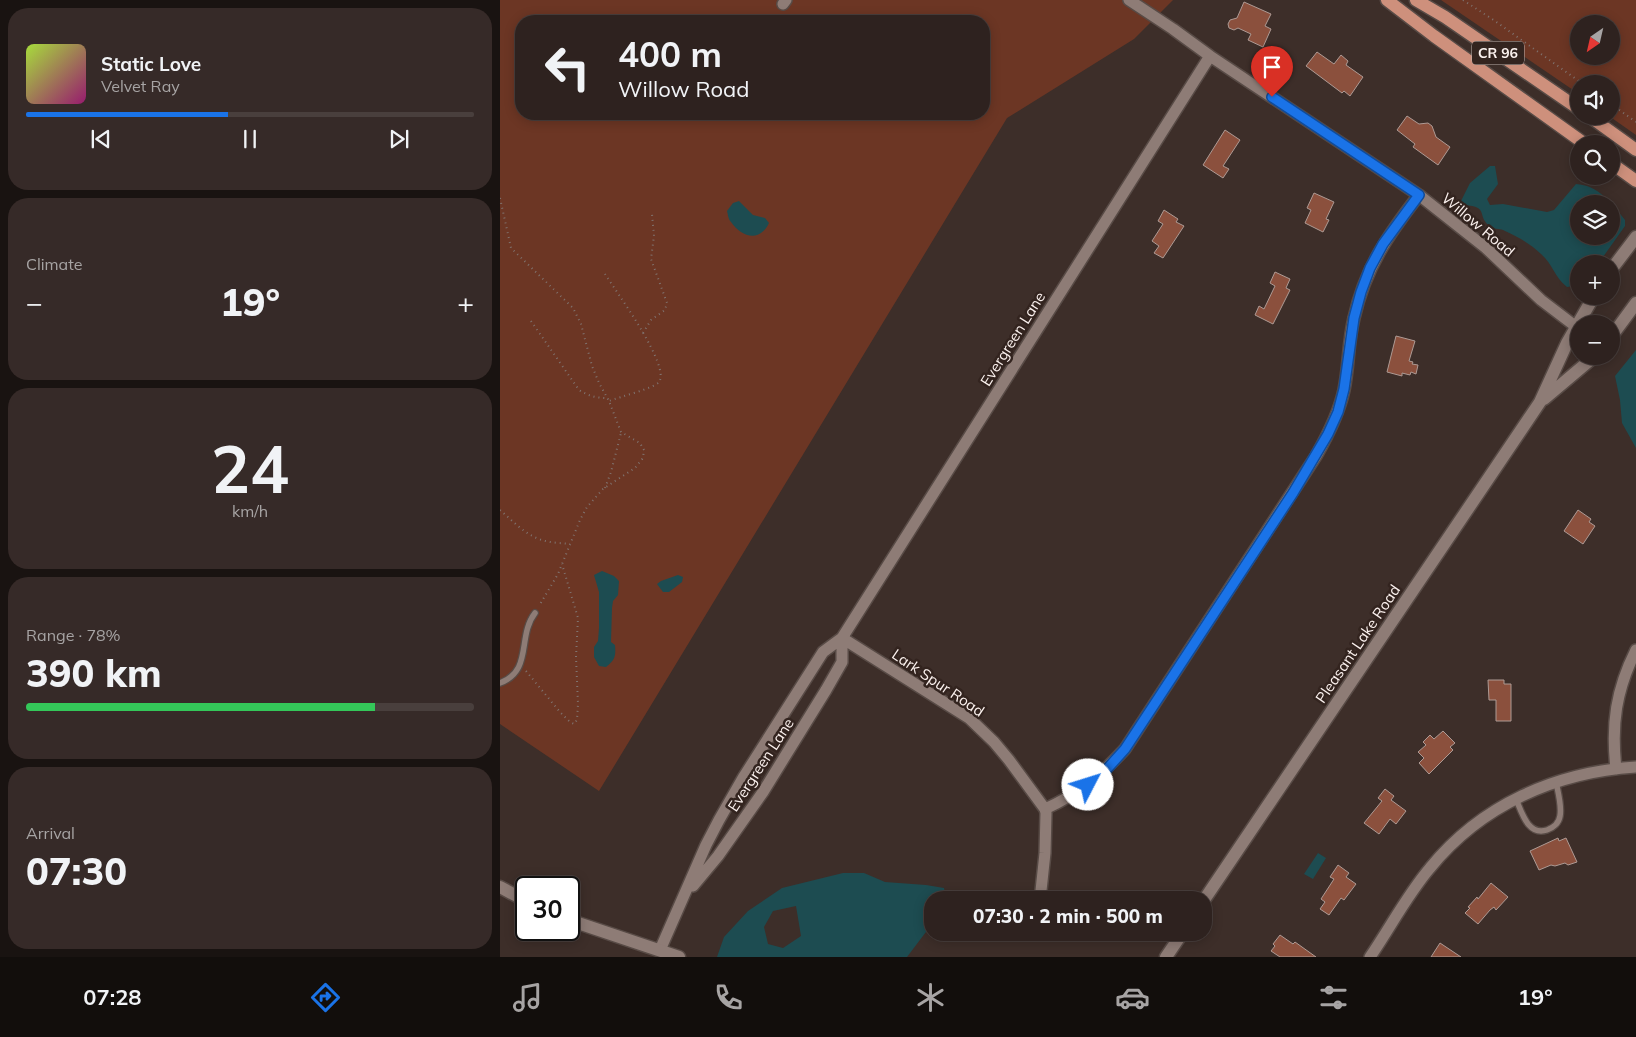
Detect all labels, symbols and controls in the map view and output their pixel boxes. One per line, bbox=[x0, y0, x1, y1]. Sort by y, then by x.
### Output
north arrow bbox=[1570, 15, 1620, 65]
map controls bbox=[1570, 15, 1620, 365]
text: 400 m bbox=[618, 32, 722, 76]
icon: left bbox=[535, 35, 600, 100]
road number: CR 96 bbox=[1472, 42, 1524, 64]
pin bbox=[1251, 46, 1293, 97]
text: Static Love bbox=[101, 52, 201, 76]
icon: arrive bbox=[1258, 53, 1286, 81]
text: Willow Road bbox=[618, 75, 749, 103]
button: sound bbox=[1570, 75, 1620, 125]
text: Velvet Ray bbox=[101, 76, 180, 96]
icon: previous bbox=[87, 125, 115, 153]
icon: pause bbox=[236, 125, 264, 153]
icon: next bbox=[385, 125, 413, 153]
button: search bbox=[1570, 135, 1620, 185]
street label: Willow Road bbox=[1438, 189, 1519, 261]
button: layers bbox=[1570, 195, 1620, 245]
text: Climate bbox=[26, 254, 82, 274]
button: + bbox=[1570, 255, 1620, 305]
text: 19° bbox=[220, 278, 280, 326]
text: − bbox=[26, 285, 43, 320]
text: + bbox=[457, 285, 474, 320]
street label: Evergreen Lane bbox=[976, 288, 1049, 389]
button: − bbox=[1570, 315, 1620, 365]
text: 24 bbox=[211, 428, 289, 509]
text: km/h bbox=[232, 501, 268, 521]
street label: Pleasant Lake Road bbox=[1311, 581, 1404, 706]
text: Range · 78% bbox=[26, 625, 121, 645]
street label: Lark Spur Road bbox=[888, 645, 988, 720]
text: 390 km bbox=[26, 649, 162, 697]
street label: Evergreen Lane bbox=[723, 714, 798, 815]
position arrow bbox=[1061, 758, 1113, 810]
text: Arrival bbox=[26, 823, 75, 843]
text: 07:30 bbox=[26, 847, 127, 895]
speed limit sign: 30 bbox=[515, 876, 580, 941]
text: 07:30 · 2 min · 500 m bbox=[973, 904, 1163, 928]
icon: directions bbox=[308, 980, 343, 1015]
icon: music bbox=[510, 980, 545, 1015]
icon: phone bbox=[711, 980, 746, 1015]
icon: climate bbox=[913, 980, 948, 1015]
icon: car bbox=[1115, 980, 1150, 1015]
icon: filters bbox=[1316, 980, 1351, 1015]
text: 07:28 bbox=[83, 983, 142, 1011]
text: 19° bbox=[1518, 983, 1553, 1011]

